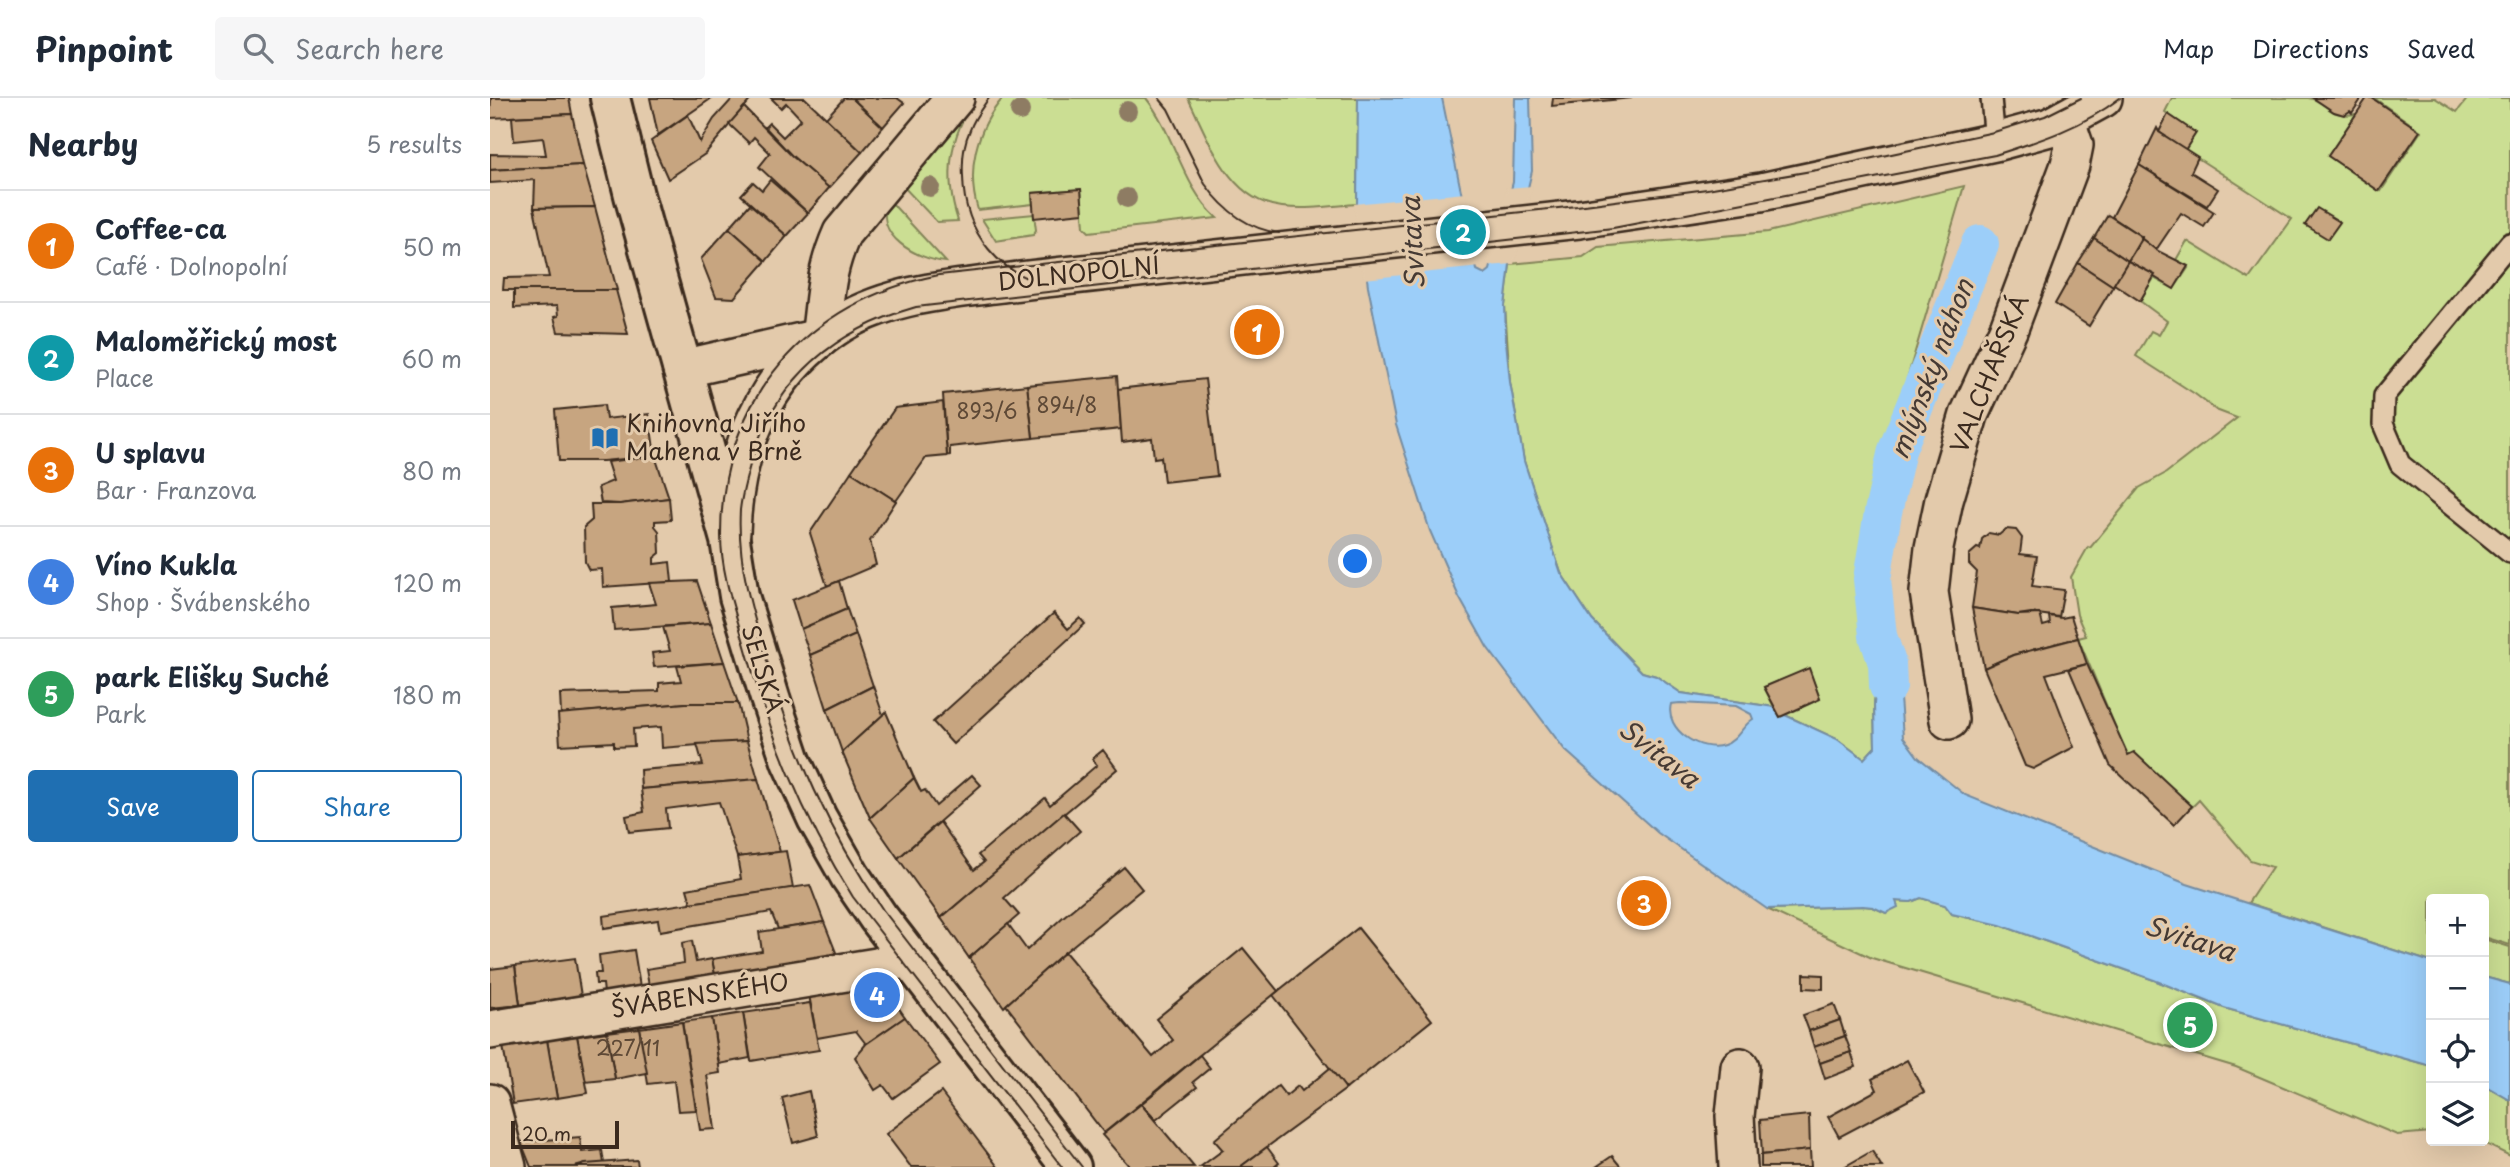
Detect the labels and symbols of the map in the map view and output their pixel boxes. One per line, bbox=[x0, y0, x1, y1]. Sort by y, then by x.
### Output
water label: Svitava bbox=[1390, 195, 1433, 290]
pin: 2 bbox=[1440, 206, 1486, 258]
street label: DOLNOPOLNÍ bbox=[996, 246, 1162, 298]
water label: mlýnský náhon bbox=[1878, 272, 1983, 464]
street label: VALCHAŘSKÁ bbox=[1940, 288, 2036, 458]
pin: 1 bbox=[1234, 306, 1280, 358]
house number: 894/8 bbox=[1037, 388, 1097, 420]
house number: 893/6 bbox=[957, 394, 1017, 426]
place label: Knihovna Jiřího Mahena v Brně bbox=[626, 404, 806, 468]
library icon: Knihovna Jiřího Mahena v Brně bbox=[590, 423, 620, 453]
your location bbox=[1338, 544, 1372, 578]
street label: SELSKÁ bbox=[733, 620, 794, 717]
water label: Svitava bbox=[1611, 709, 1709, 797]
pin: 3 bbox=[1621, 877, 1667, 929]
water label: Svitava bbox=[2140, 905, 2241, 971]
street label: ŠVÁBENSKÉHO bbox=[608, 962, 791, 1026]
pin: 4 bbox=[854, 969, 900, 1021]
pin: 5 bbox=[2167, 999, 2213, 1051]
house number: 227/11 bbox=[596, 1031, 660, 1063]
scale bar bbox=[511, 1118, 620, 1150]

